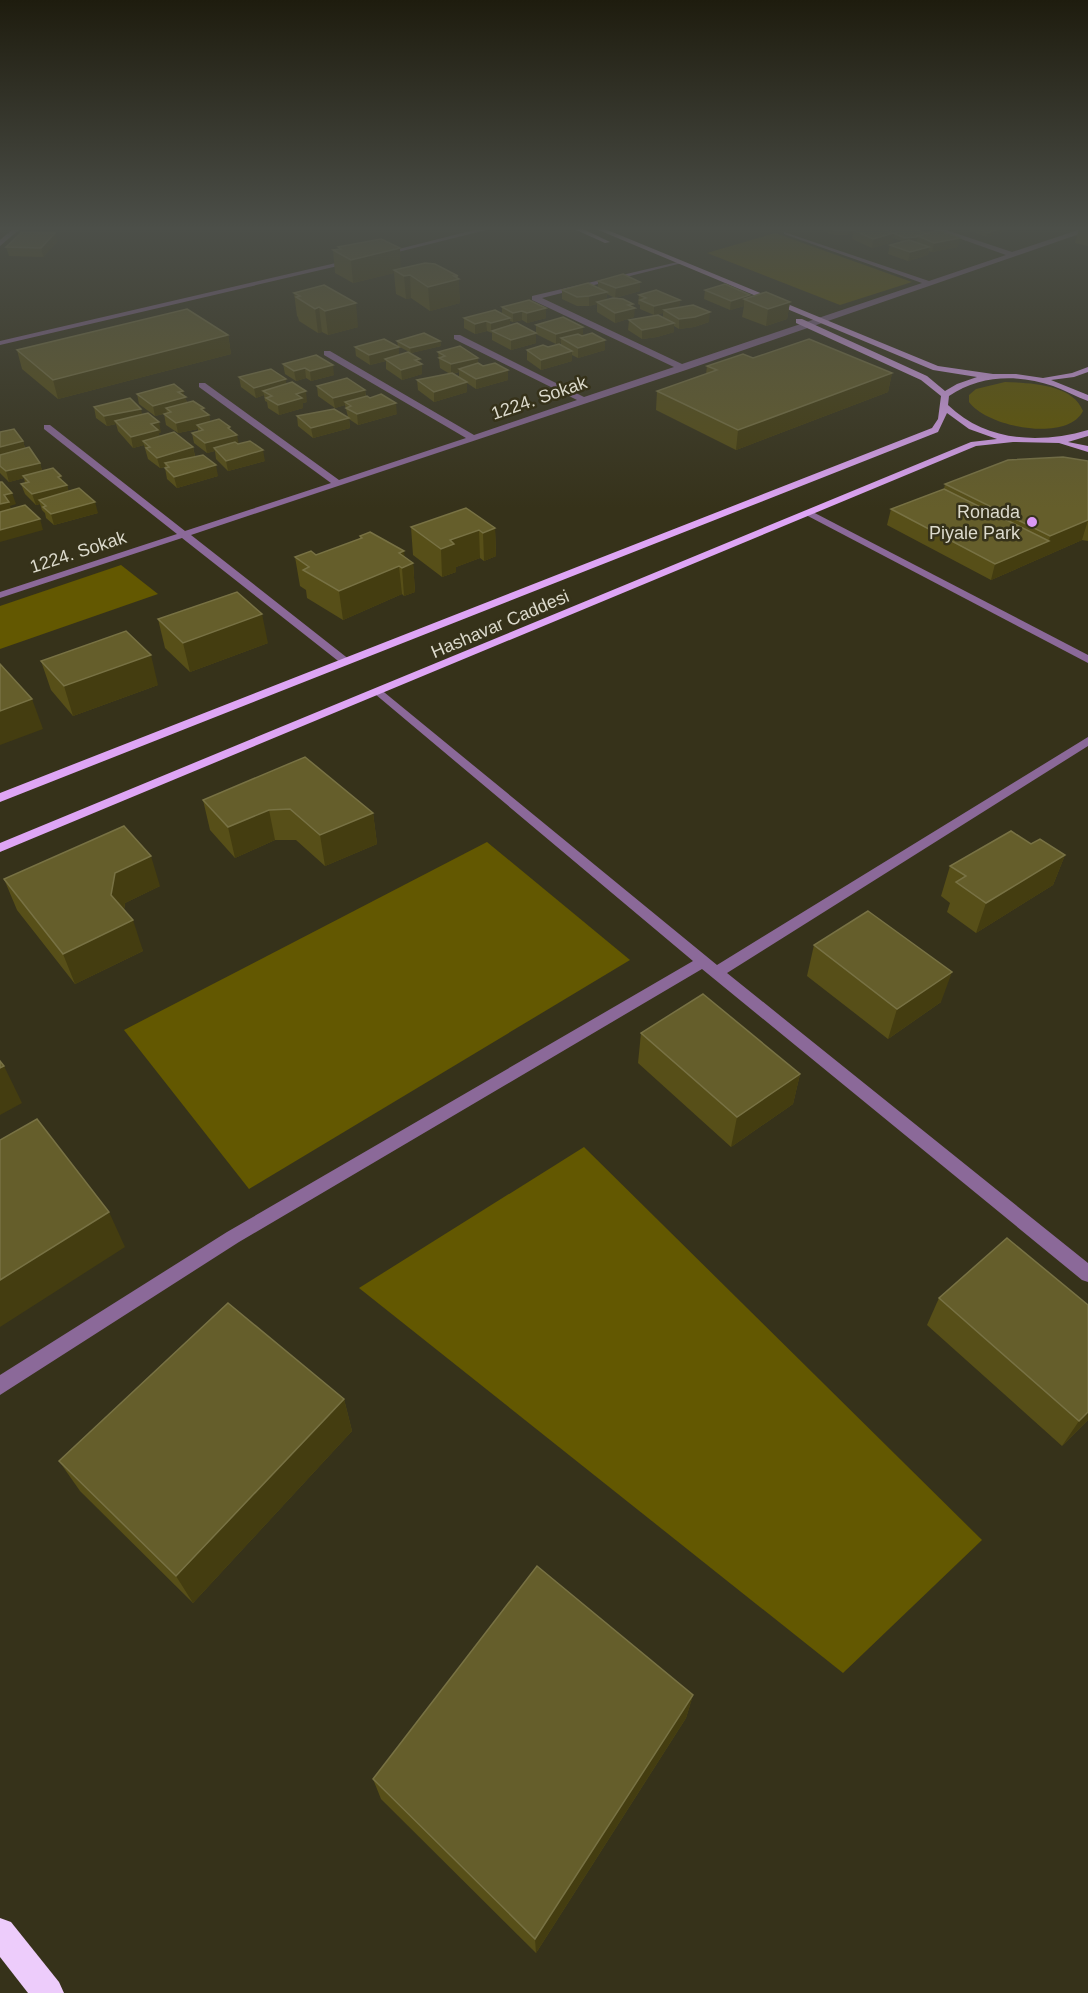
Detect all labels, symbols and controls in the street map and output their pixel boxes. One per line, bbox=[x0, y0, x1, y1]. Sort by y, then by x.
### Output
street label: 1224. Sokak bbox=[488, 372, 591, 424]
place label: Ronada Piyale Park bbox=[929, 502, 1021, 543]
marker: Ronada Piyale Park bbox=[1025, 515, 1039, 529]
street label: 1224. Sokak bbox=[27, 527, 130, 577]
street label: Hashavar Caddesi bbox=[428, 586, 572, 662]

